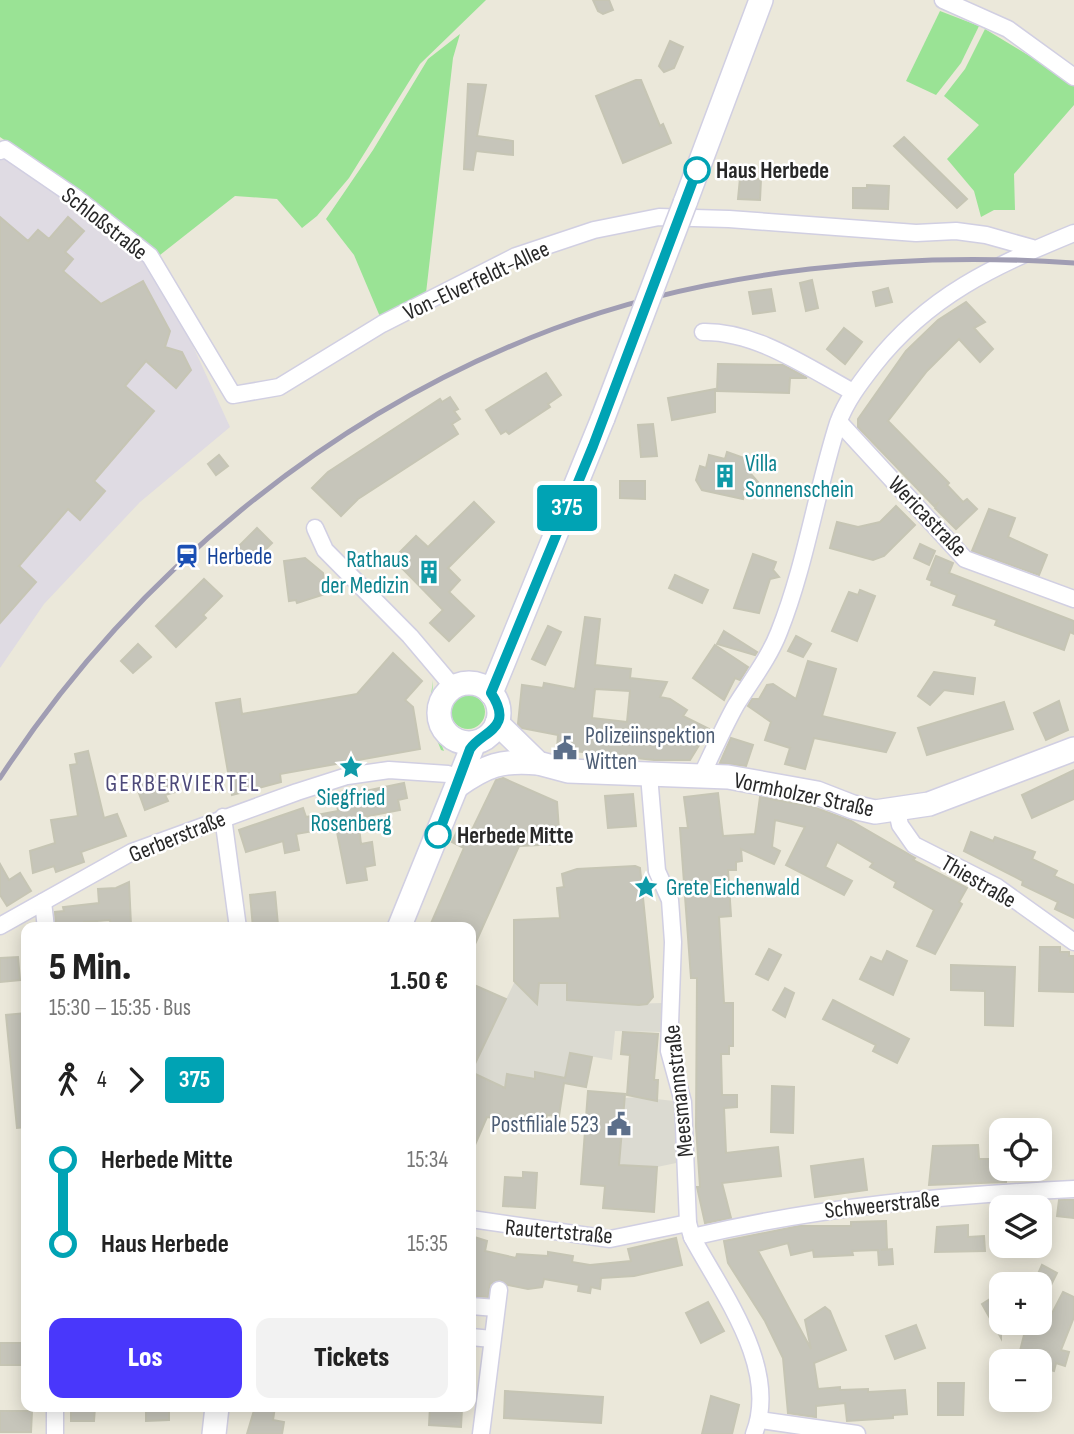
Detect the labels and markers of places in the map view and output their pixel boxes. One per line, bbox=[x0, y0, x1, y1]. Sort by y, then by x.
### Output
marker: Haus Herbede bbox=[684, 157, 710, 183]
place label: Haus Herbede bbox=[716, 157, 829, 185]
place label: Villa Sonnenschein bbox=[745, 450, 854, 504]
building icon: Villa Sonnenschein bbox=[711, 462, 739, 490]
station icon: Herbede bbox=[173, 542, 201, 570]
place label: Herbede bbox=[207, 543, 272, 571]
place label: Rathaus der Medizin bbox=[321, 546, 409, 600]
building icon: Rathaus der Medizin bbox=[415, 558, 443, 586]
place label: Polizeiinspektion Witten bbox=[585, 722, 715, 776]
public building icon: Polizeiinspektion Witten bbox=[551, 734, 579, 762]
place icon: Siegfried Rosenberg bbox=[337, 753, 365, 781]
place label: Siegfried Rosenberg bbox=[310, 784, 392, 838]
marker: Herbede Mitte bbox=[425, 822, 451, 848]
place label: Herbede Mitte bbox=[457, 822, 574, 850]
place icon: Grete Eichenwald bbox=[632, 873, 660, 901]
place label: Grete Eichenwald bbox=[666, 874, 800, 902]
public building icon: Postfiliale 523 bbox=[605, 1110, 633, 1138]
place label: Postfiliale 523 bbox=[491, 1111, 599, 1139]

